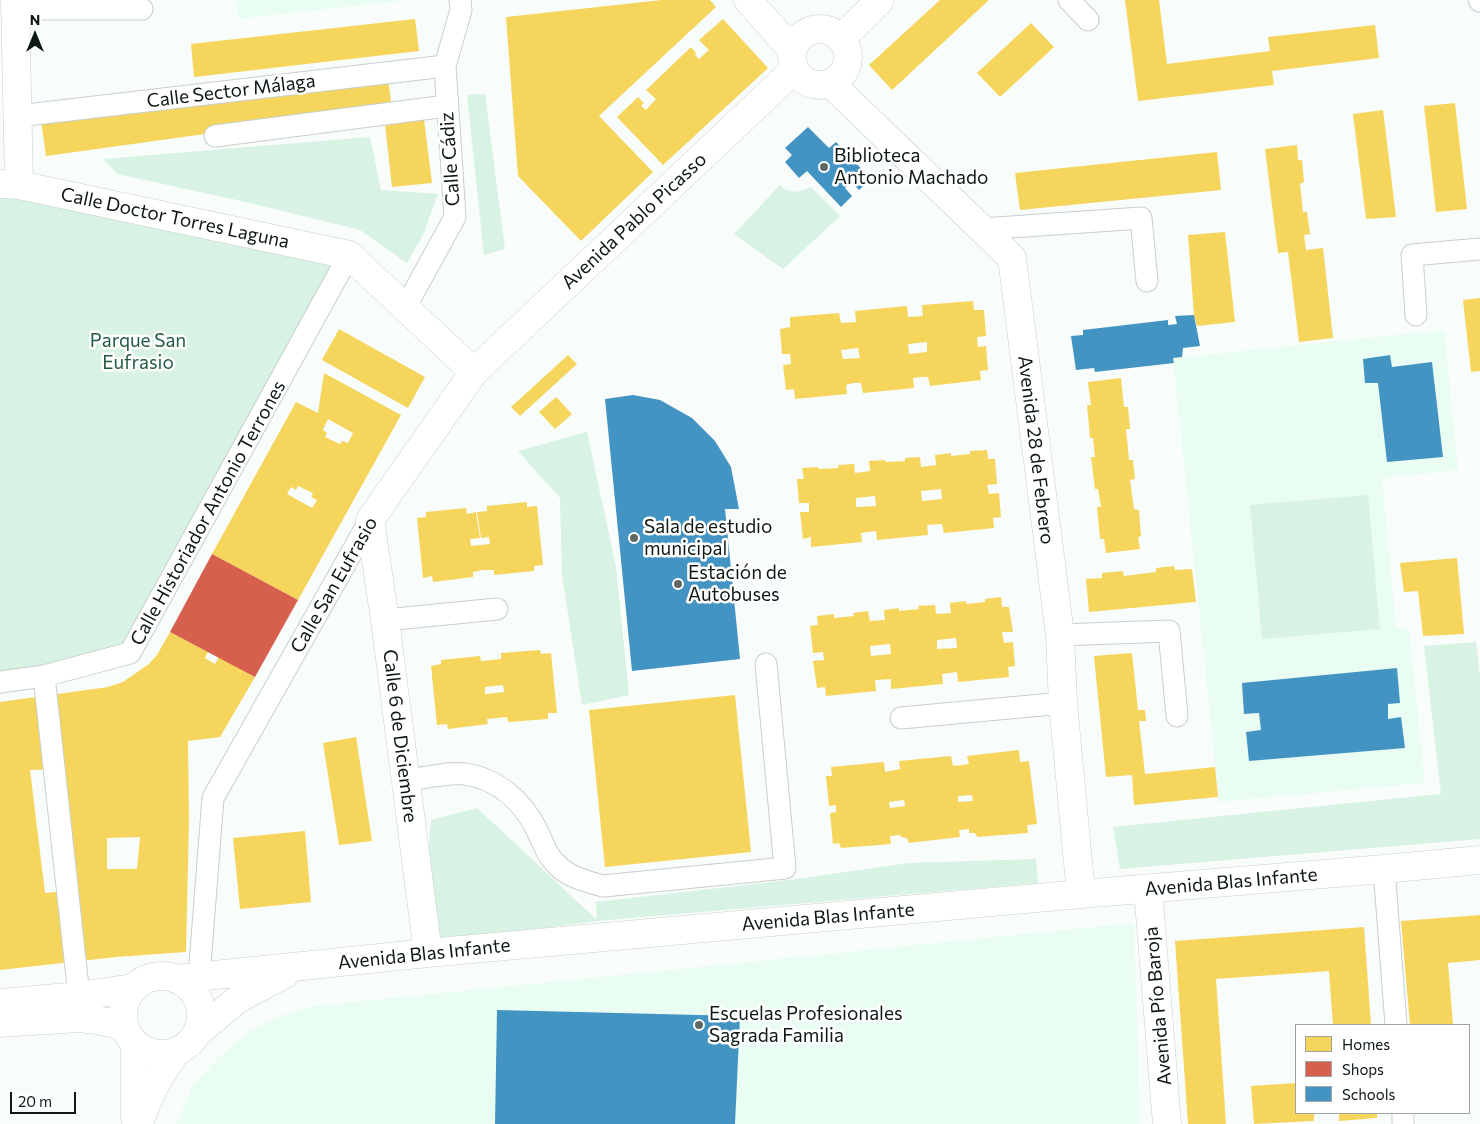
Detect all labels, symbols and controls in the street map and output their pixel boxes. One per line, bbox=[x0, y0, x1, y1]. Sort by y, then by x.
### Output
north arrow bbox=[10, 10, 60, 60]
text: N bbox=[30, 11, 40, 28]
street label: Calle Sector Málaga bbox=[145, 69, 317, 113]
street label: Calle Cádiz bbox=[435, 111, 465, 207]
place label: Biblioteca Antonio Machado bbox=[834, 145, 988, 189]
street label: Avenida Pablo Picasso bbox=[557, 148, 711, 294]
marker: Biblioteca Antonio Machado bbox=[818, 161, 830, 173]
street label: Calle Doctor Torres Laguna bbox=[59, 183, 291, 253]
park label: Parque San Eufrasio bbox=[90, 330, 186, 374]
street label: Avenida 28 de Febrero bbox=[1013, 354, 1059, 546]
street label: Calle Historiador Antonio Terrones bbox=[126, 377, 290, 649]
street label: Calle San Eufrasio bbox=[286, 513, 382, 657]
place label: Sala de estudio municipal bbox=[644, 516, 772, 560]
marker: Sala de estudio municipal bbox=[628, 532, 640, 544]
place label: Estación de Autobuses bbox=[688, 562, 787, 606]
marker: Estación de Autobuses bbox=[672, 578, 684, 590]
street label: Calle 6 de Diciembre bbox=[378, 648, 422, 824]
street label: Avenida Blas Infante bbox=[1144, 863, 1318, 901]
street label: Avenida Blas Infante bbox=[741, 898, 915, 936]
street label: Avenida Pío Baroja bbox=[1140, 926, 1176, 1086]
street label: Avenida Blas Infante bbox=[337, 934, 511, 974]
place label: Escuelas Profesionales Sagrada Familia bbox=[709, 1003, 903, 1047]
marker: Escuelas Profesionales Sagrada Familia bbox=[693, 1019, 705, 1031]
legend bbox=[1295, 1024, 1470, 1114]
text: Homes bbox=[1342, 1035, 1390, 1053]
text: Shops bbox=[1342, 1060, 1384, 1078]
scale bar bbox=[12, 1082, 79, 1114]
text: Schools bbox=[1342, 1085, 1395, 1103]
text: 20 m bbox=[18, 1092, 52, 1110]

